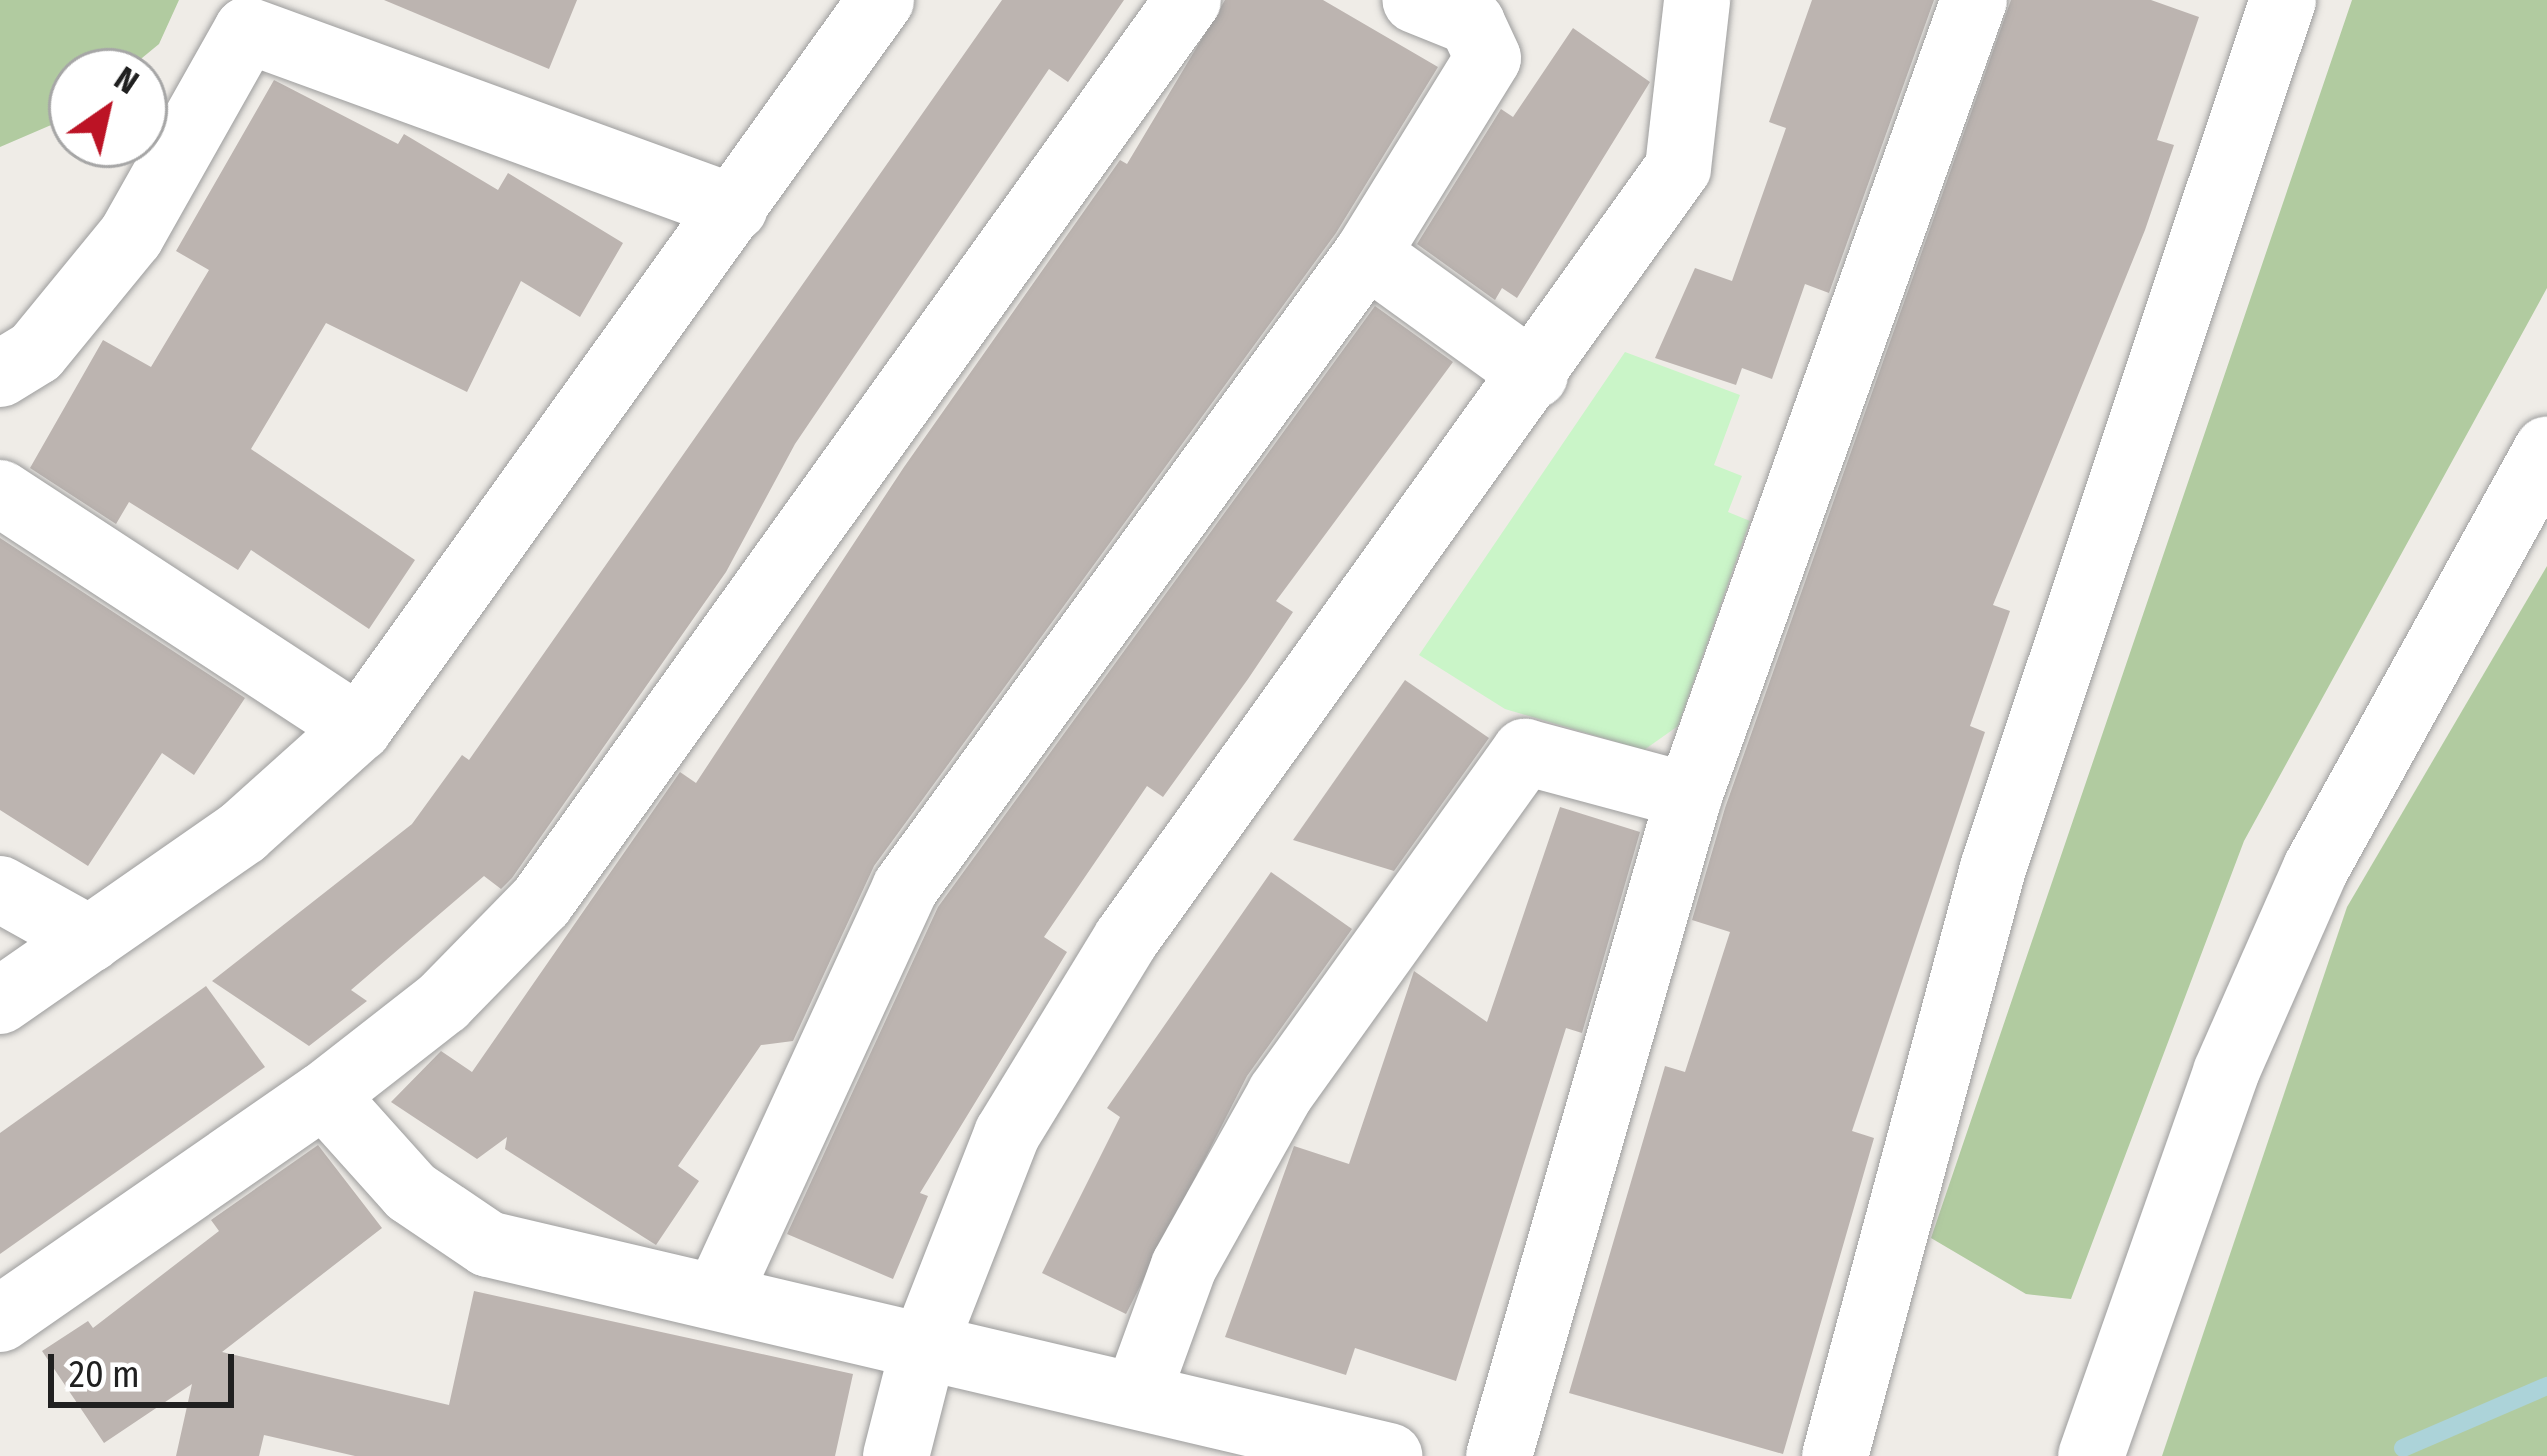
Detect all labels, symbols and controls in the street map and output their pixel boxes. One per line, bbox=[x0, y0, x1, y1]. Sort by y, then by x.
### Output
north arrow bbox=[48, 48, 168, 168]
text: N bbox=[107, 59, 146, 103]
scale bar bbox=[54, 1330, 240, 1404]
text: 20 m bbox=[69, 1353, 140, 1397]

